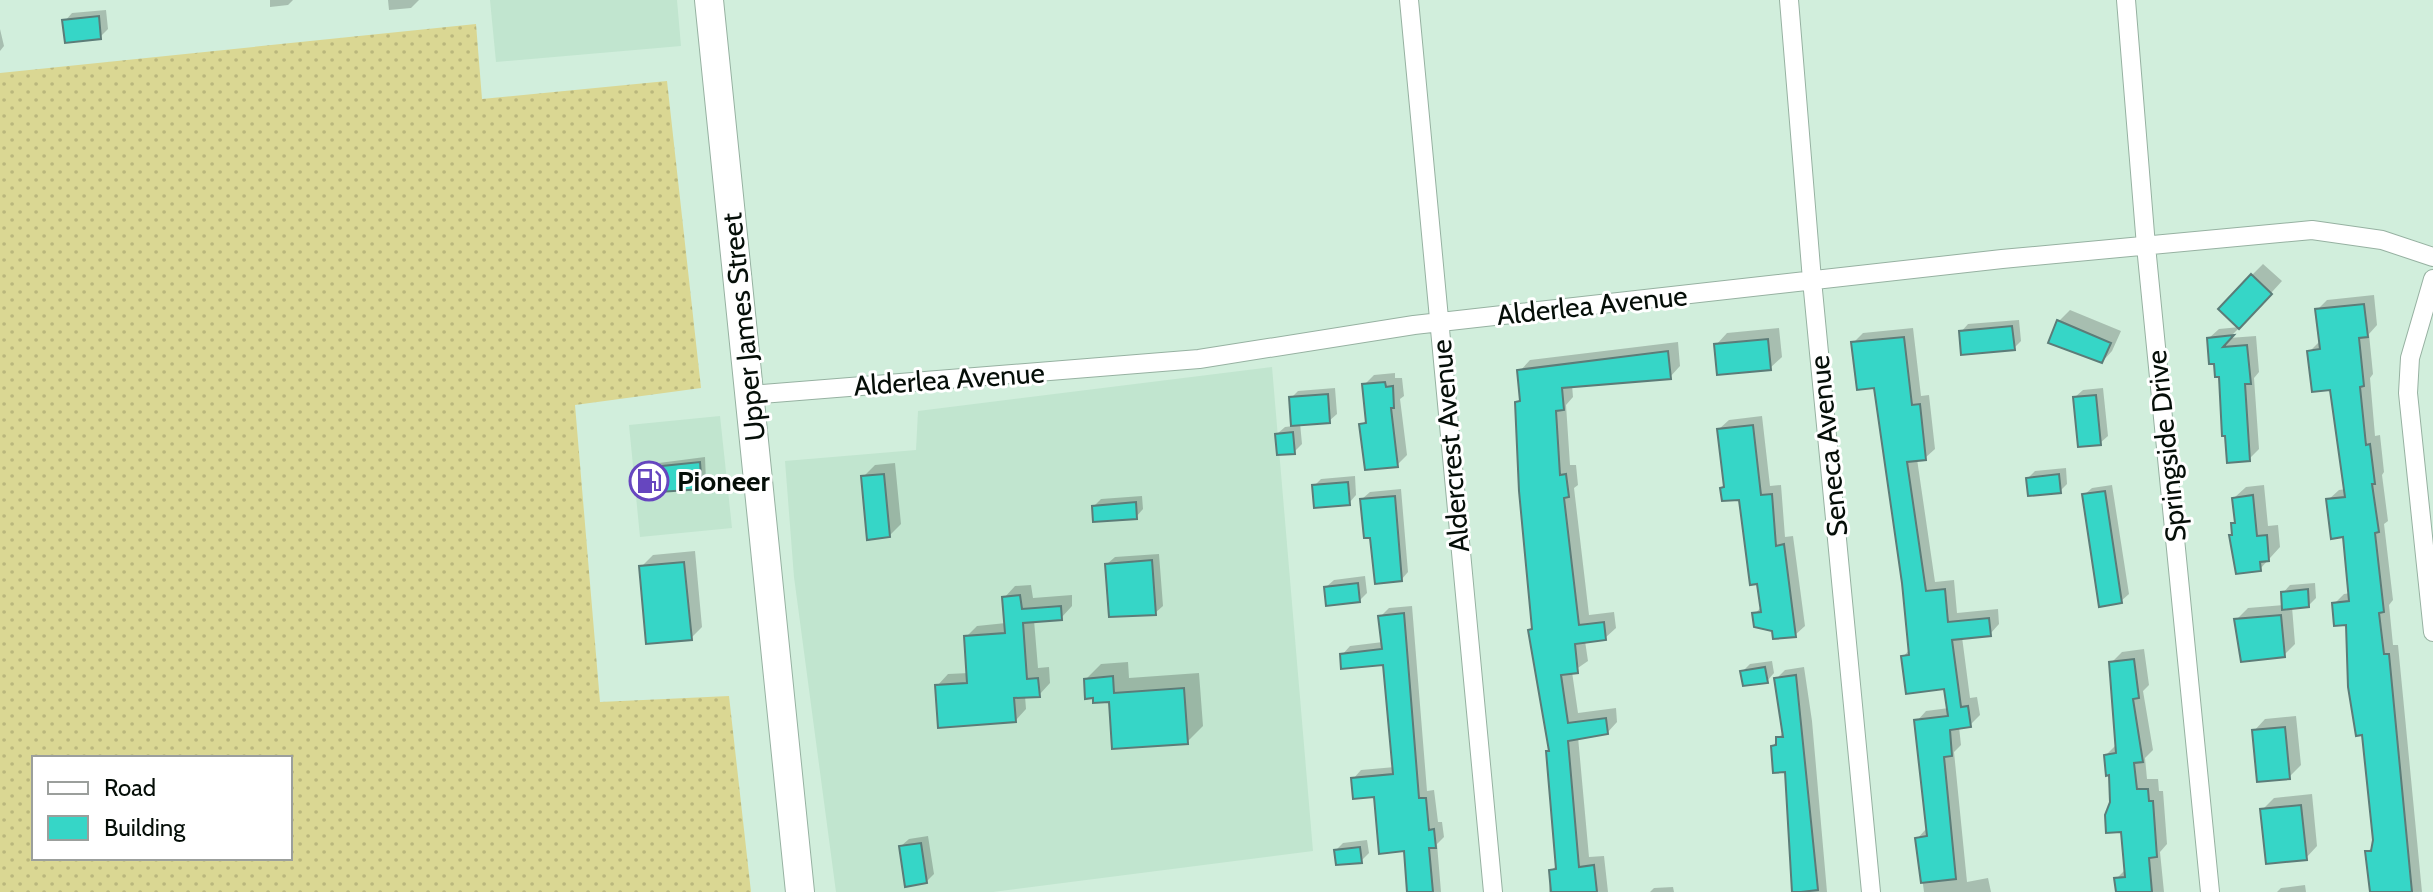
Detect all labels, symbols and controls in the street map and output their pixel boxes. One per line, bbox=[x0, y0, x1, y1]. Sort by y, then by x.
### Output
street label: Upper James Street bbox=[714, 211, 772, 443]
street label: Alderlea Avenue bbox=[1495, 278, 1689, 332]
street label: Aldercrest Avenue bbox=[1424, 338, 1476, 554]
street label: Springside Drive bbox=[2139, 348, 2193, 544]
street label: Seneca Avenue bbox=[1802, 354, 1854, 538]
street label: Alderlea Avenue bbox=[852, 355, 1046, 403]
fuel station icon: Pioneer bbox=[628, 460, 670, 502]
place label: Pioneer bbox=[677, 464, 770, 498]
legend bbox=[32, 756, 292, 860]
text: Road bbox=[104, 773, 156, 802]
text: Building bbox=[104, 813, 186, 842]

